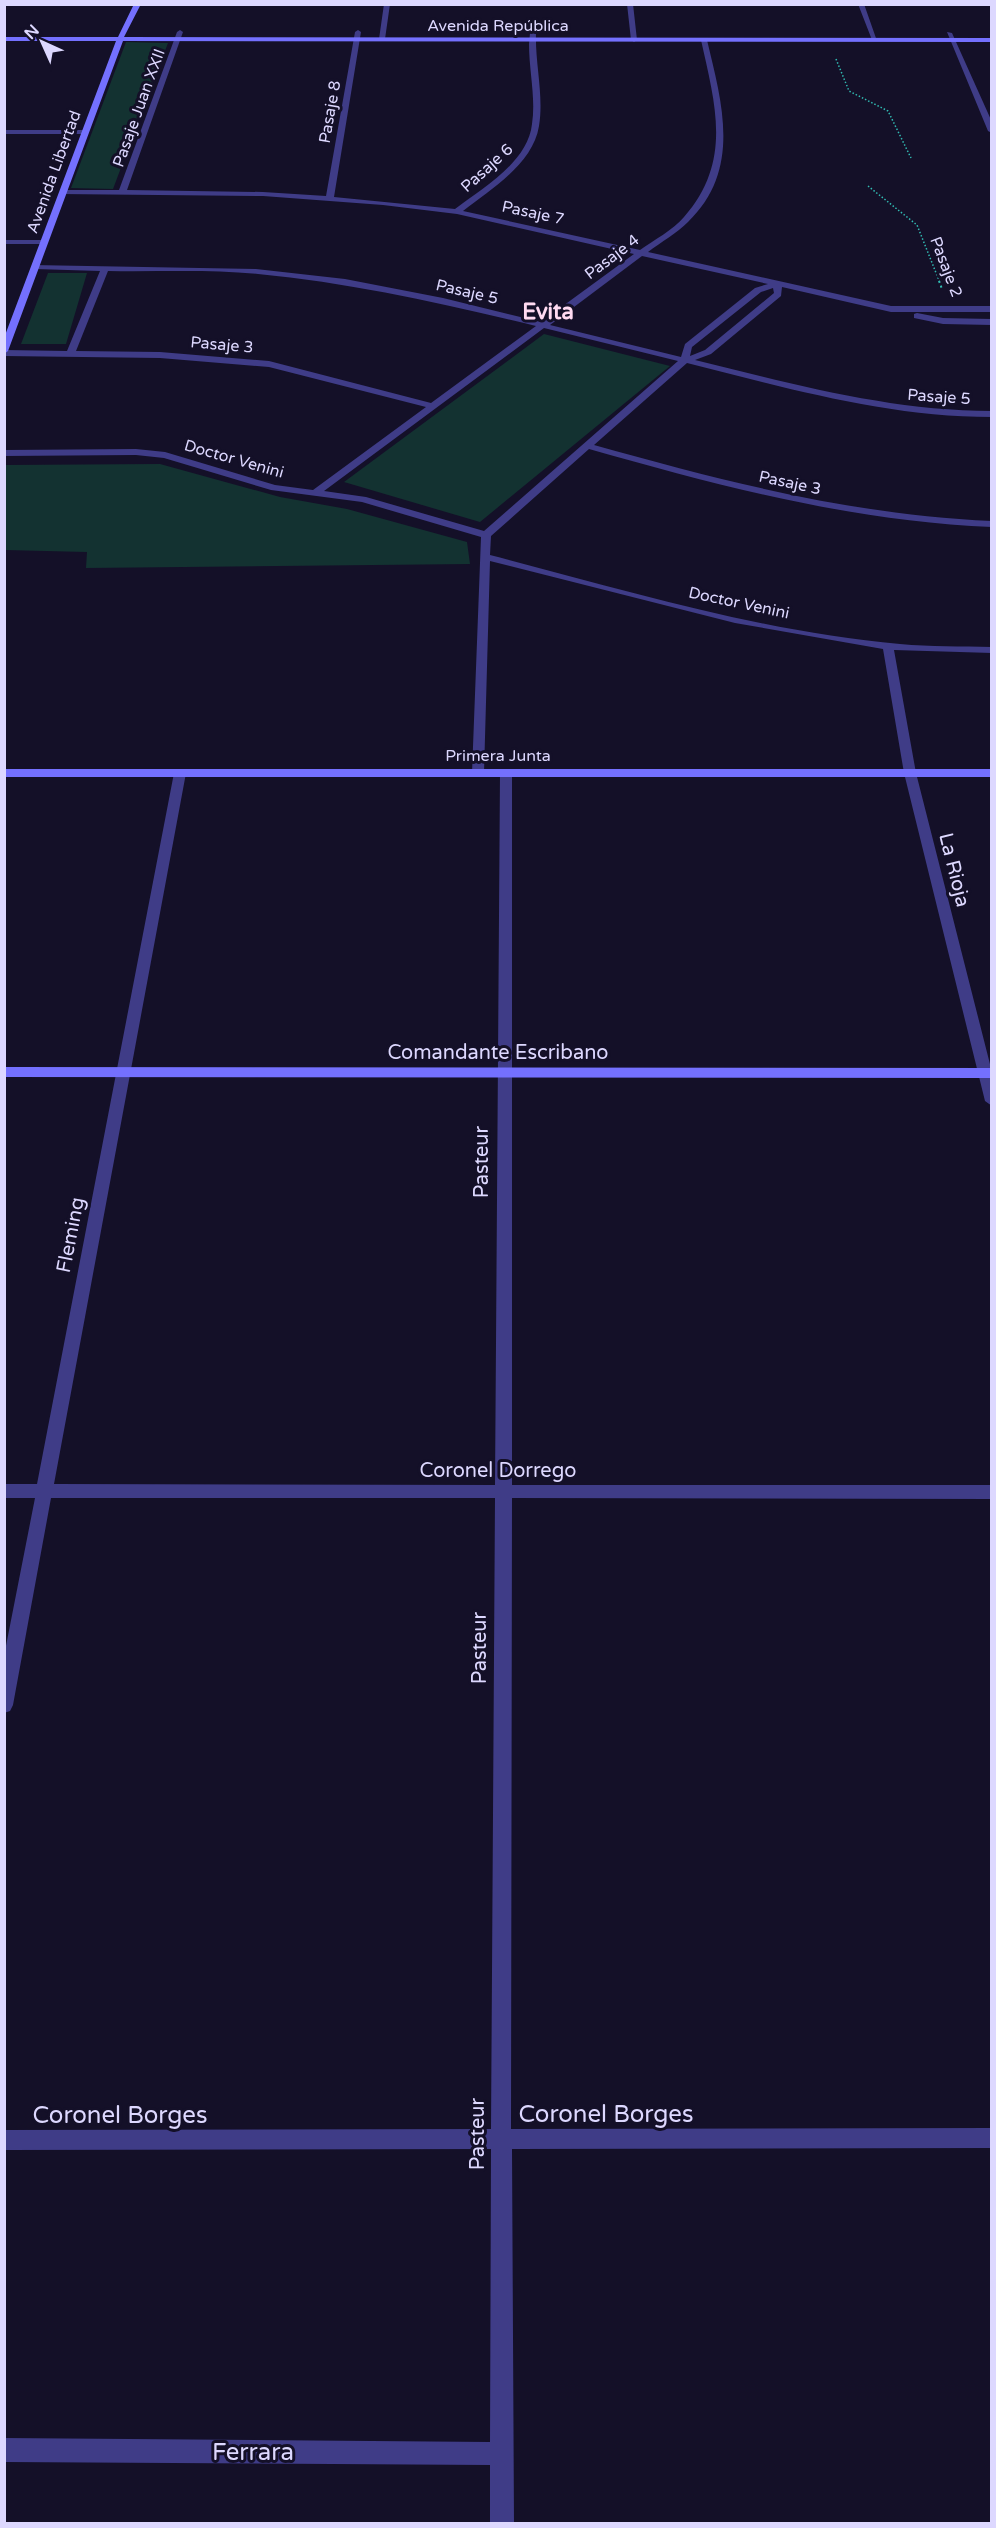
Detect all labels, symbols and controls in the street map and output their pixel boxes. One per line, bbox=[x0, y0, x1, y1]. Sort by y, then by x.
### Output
north arrow bbox=[12, 12, 72, 72]
street label: Avenida República bbox=[427, 16, 569, 36]
text: N bbox=[20, 20, 44, 44]
street label: Pasaje Juan XXII bbox=[108, 46, 170, 170]
street label: Pasaje 8 bbox=[315, 79, 345, 145]
street label: Avenida Libertad bbox=[22, 108, 86, 236]
street label: Pasaje 6 bbox=[457, 139, 517, 197]
street label: Pasaje 7 bbox=[500, 197, 566, 229]
street label: Pasaje 4 bbox=[581, 230, 643, 284]
street label: Pasaje 2 bbox=[925, 234, 967, 300]
street label: Pasaje 5 bbox=[434, 275, 500, 309]
district label: Evita bbox=[522, 299, 574, 325]
street label: Pasaje 3 bbox=[190, 332, 254, 358]
street label: Pasaje 5 bbox=[907, 385, 971, 409]
street label: Doctor Venini bbox=[182, 435, 286, 483]
street label: Pasaje 3 bbox=[757, 467, 823, 499]
street label: Doctor Venini bbox=[687, 583, 791, 623]
street label: Primera Junta bbox=[445, 746, 551, 766]
street label: La Rioja bbox=[933, 830, 975, 910]
street label: Comandante Escribano bbox=[387, 1041, 609, 1065]
street label: Pasteur bbox=[470, 1125, 494, 1198]
street label: Fleming bbox=[52, 1195, 90, 1275]
street label: Coronel Dorrego bbox=[420, 1459, 576, 1483]
street label: Pasteur bbox=[468, 1611, 492, 1684]
street label: Pasteur bbox=[466, 2097, 490, 2170]
street label: Coronel Borges bbox=[519, 2100, 693, 2129]
street label: Coronel Borges bbox=[33, 2101, 207, 2130]
street label: Ferrara bbox=[212, 2438, 294, 2467]

